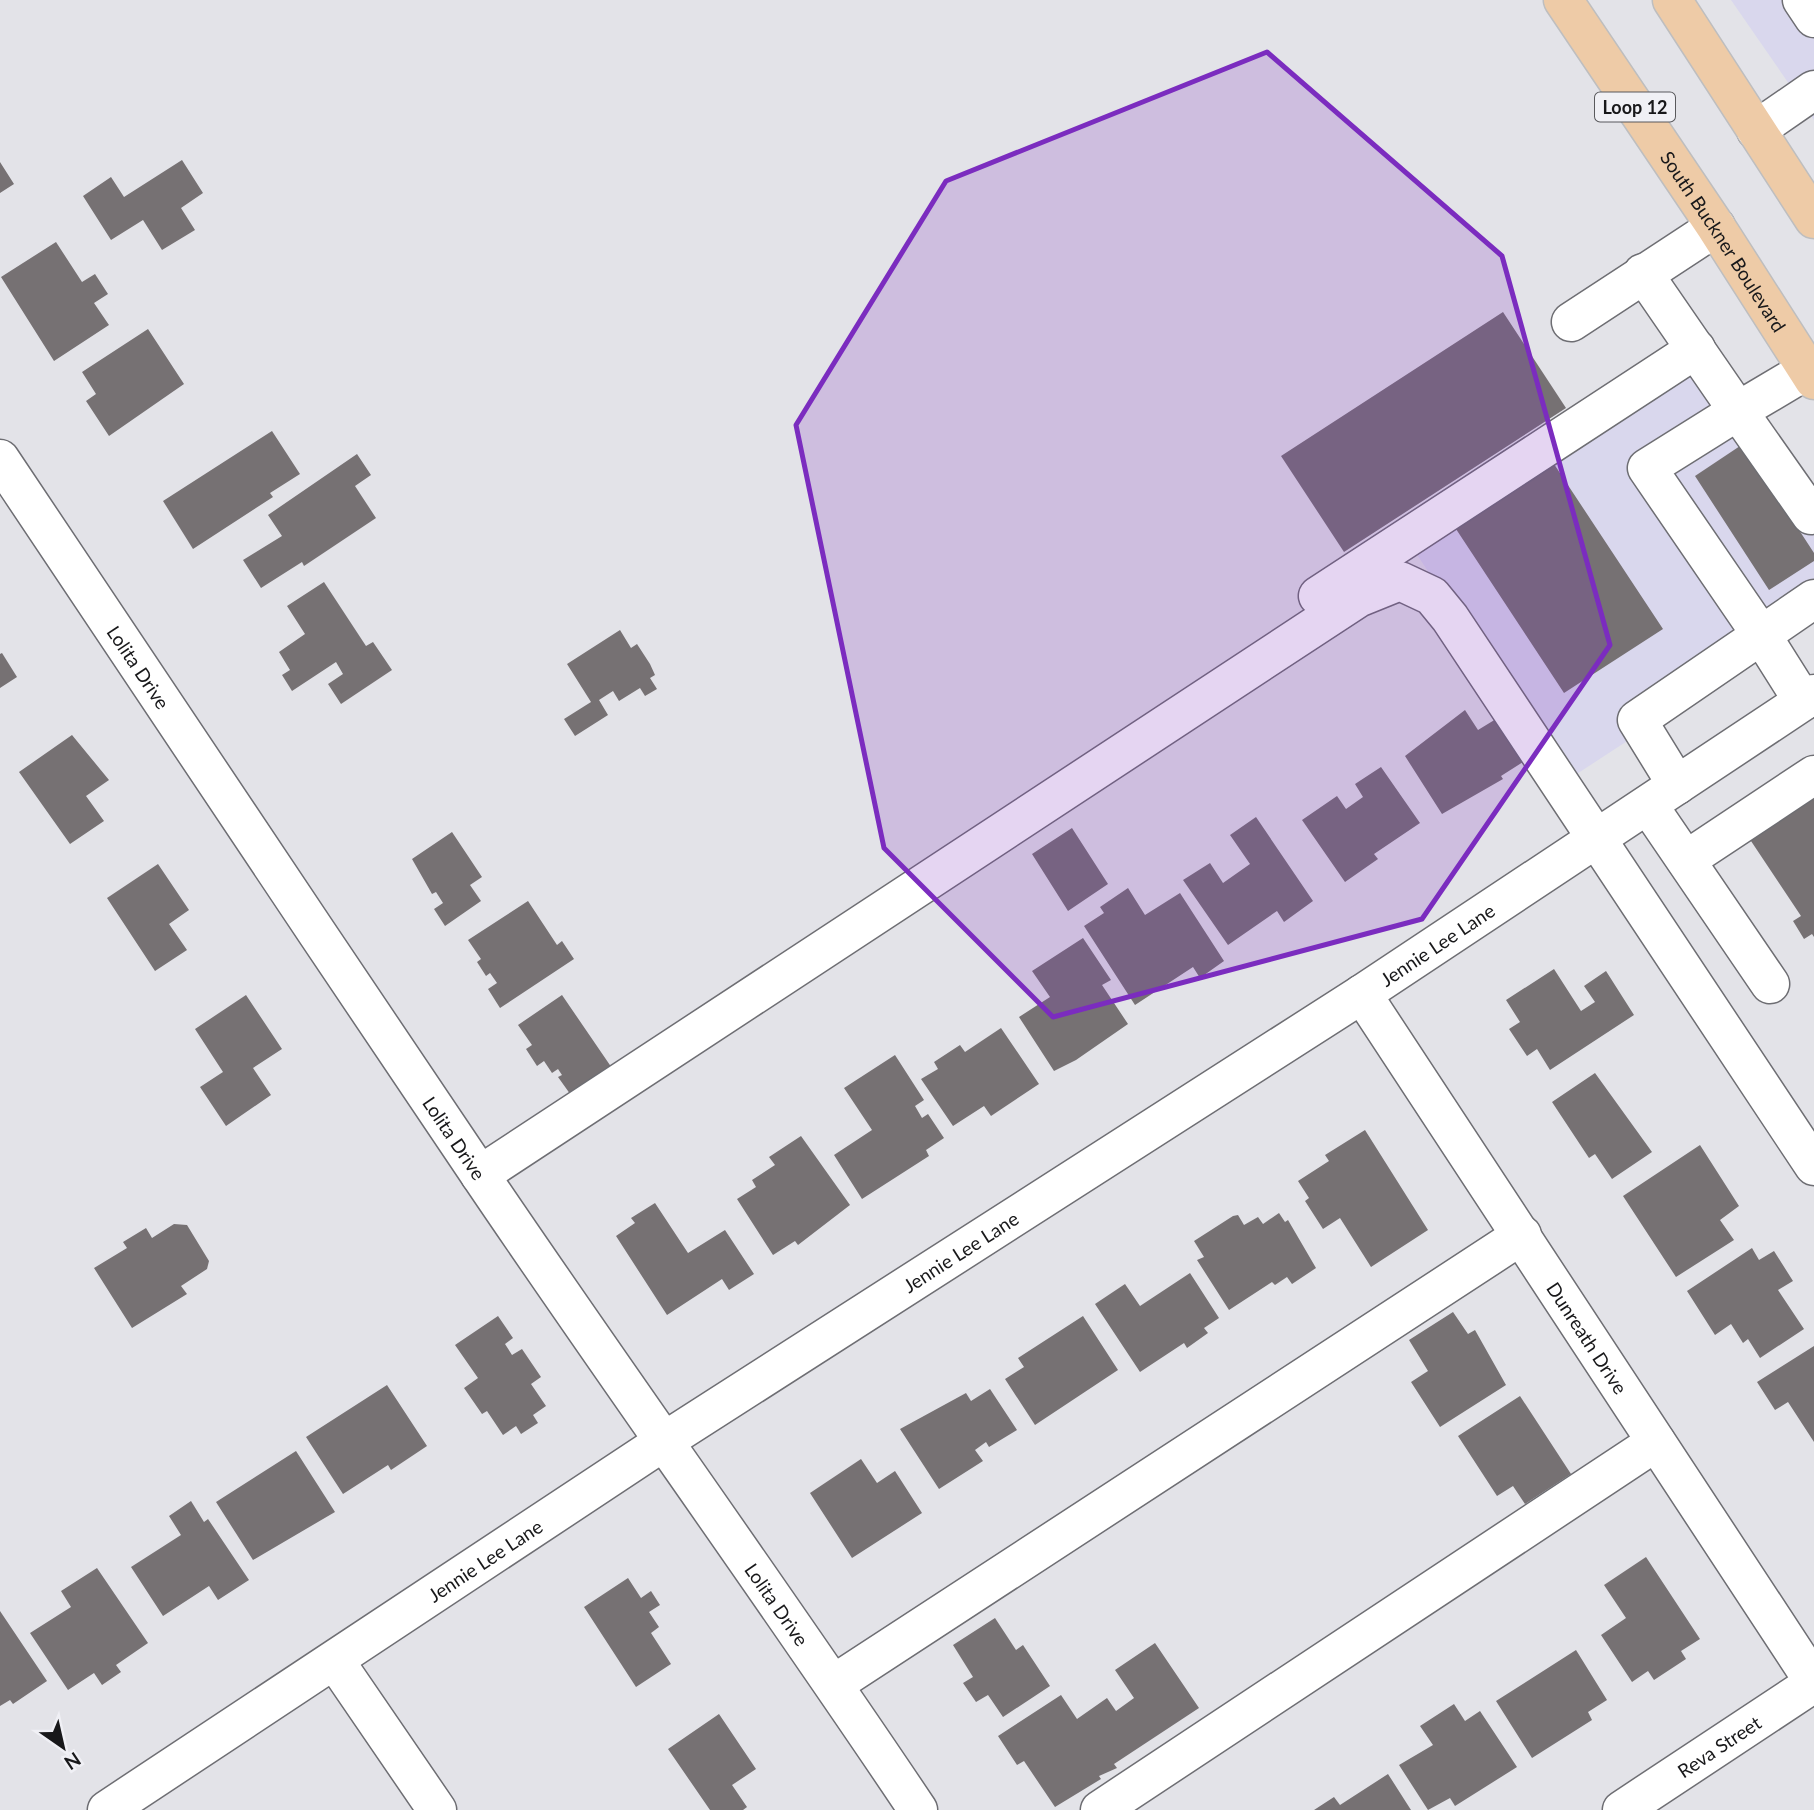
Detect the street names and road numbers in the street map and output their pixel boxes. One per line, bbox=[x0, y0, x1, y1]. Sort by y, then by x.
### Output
road number: Loop 12 bbox=[1595, 92, 1675, 122]
street label: South Buckner Boulevard bbox=[1656, 146, 1791, 336]
street label: Lolita Drive bbox=[103, 621, 175, 713]
street label: Jennie Lee Lane bbox=[1375, 898, 1498, 990]
street label: Lolita Drive bbox=[419, 1092, 491, 1184]
street label: Jennie Lee Lane bbox=[898, 1206, 1022, 1297]
street label: Dunreath Drive bbox=[1543, 1277, 1633, 1398]
street label: Jennie Lee Lane bbox=[423, 1514, 546, 1606]
street label: Lolita Drive bbox=[741, 1558, 814, 1650]
street label: Reva Street bbox=[1673, 1710, 1765, 1782]

